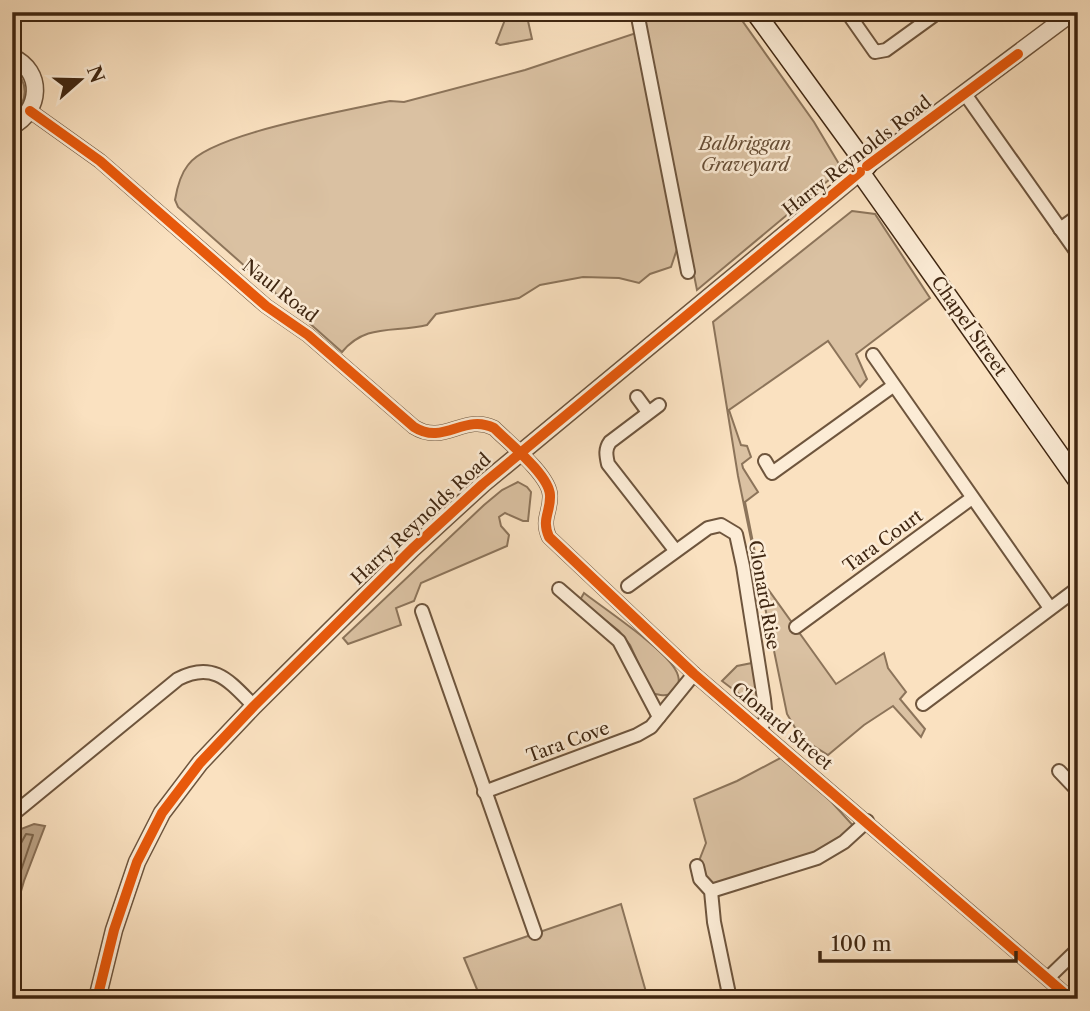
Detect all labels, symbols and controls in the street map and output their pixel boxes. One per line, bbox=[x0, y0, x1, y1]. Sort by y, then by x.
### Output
north arrow bbox=[46, 46, 116, 116]
text: N bbox=[82, 63, 109, 86]
street label: Harry Reynolds Road bbox=[778, 91, 936, 221]
park label: Balbriggan Graveyard bbox=[697, 133, 791, 176]
street label: Naul Road bbox=[238, 255, 322, 327]
street label: Chapel Street bbox=[926, 272, 1012, 381]
street label: Harry Reynolds Road bbox=[347, 449, 495, 589]
street label: Tara Court bbox=[839, 504, 928, 577]
street label: Clonard Rise bbox=[744, 539, 784, 651]
street label: Clonard Street bbox=[727, 677, 837, 775]
street label: Tara Cove bbox=[524, 717, 612, 767]
scale bar bbox=[820, 920, 1016, 964]
text: 100 m bbox=[831, 931, 892, 956]

